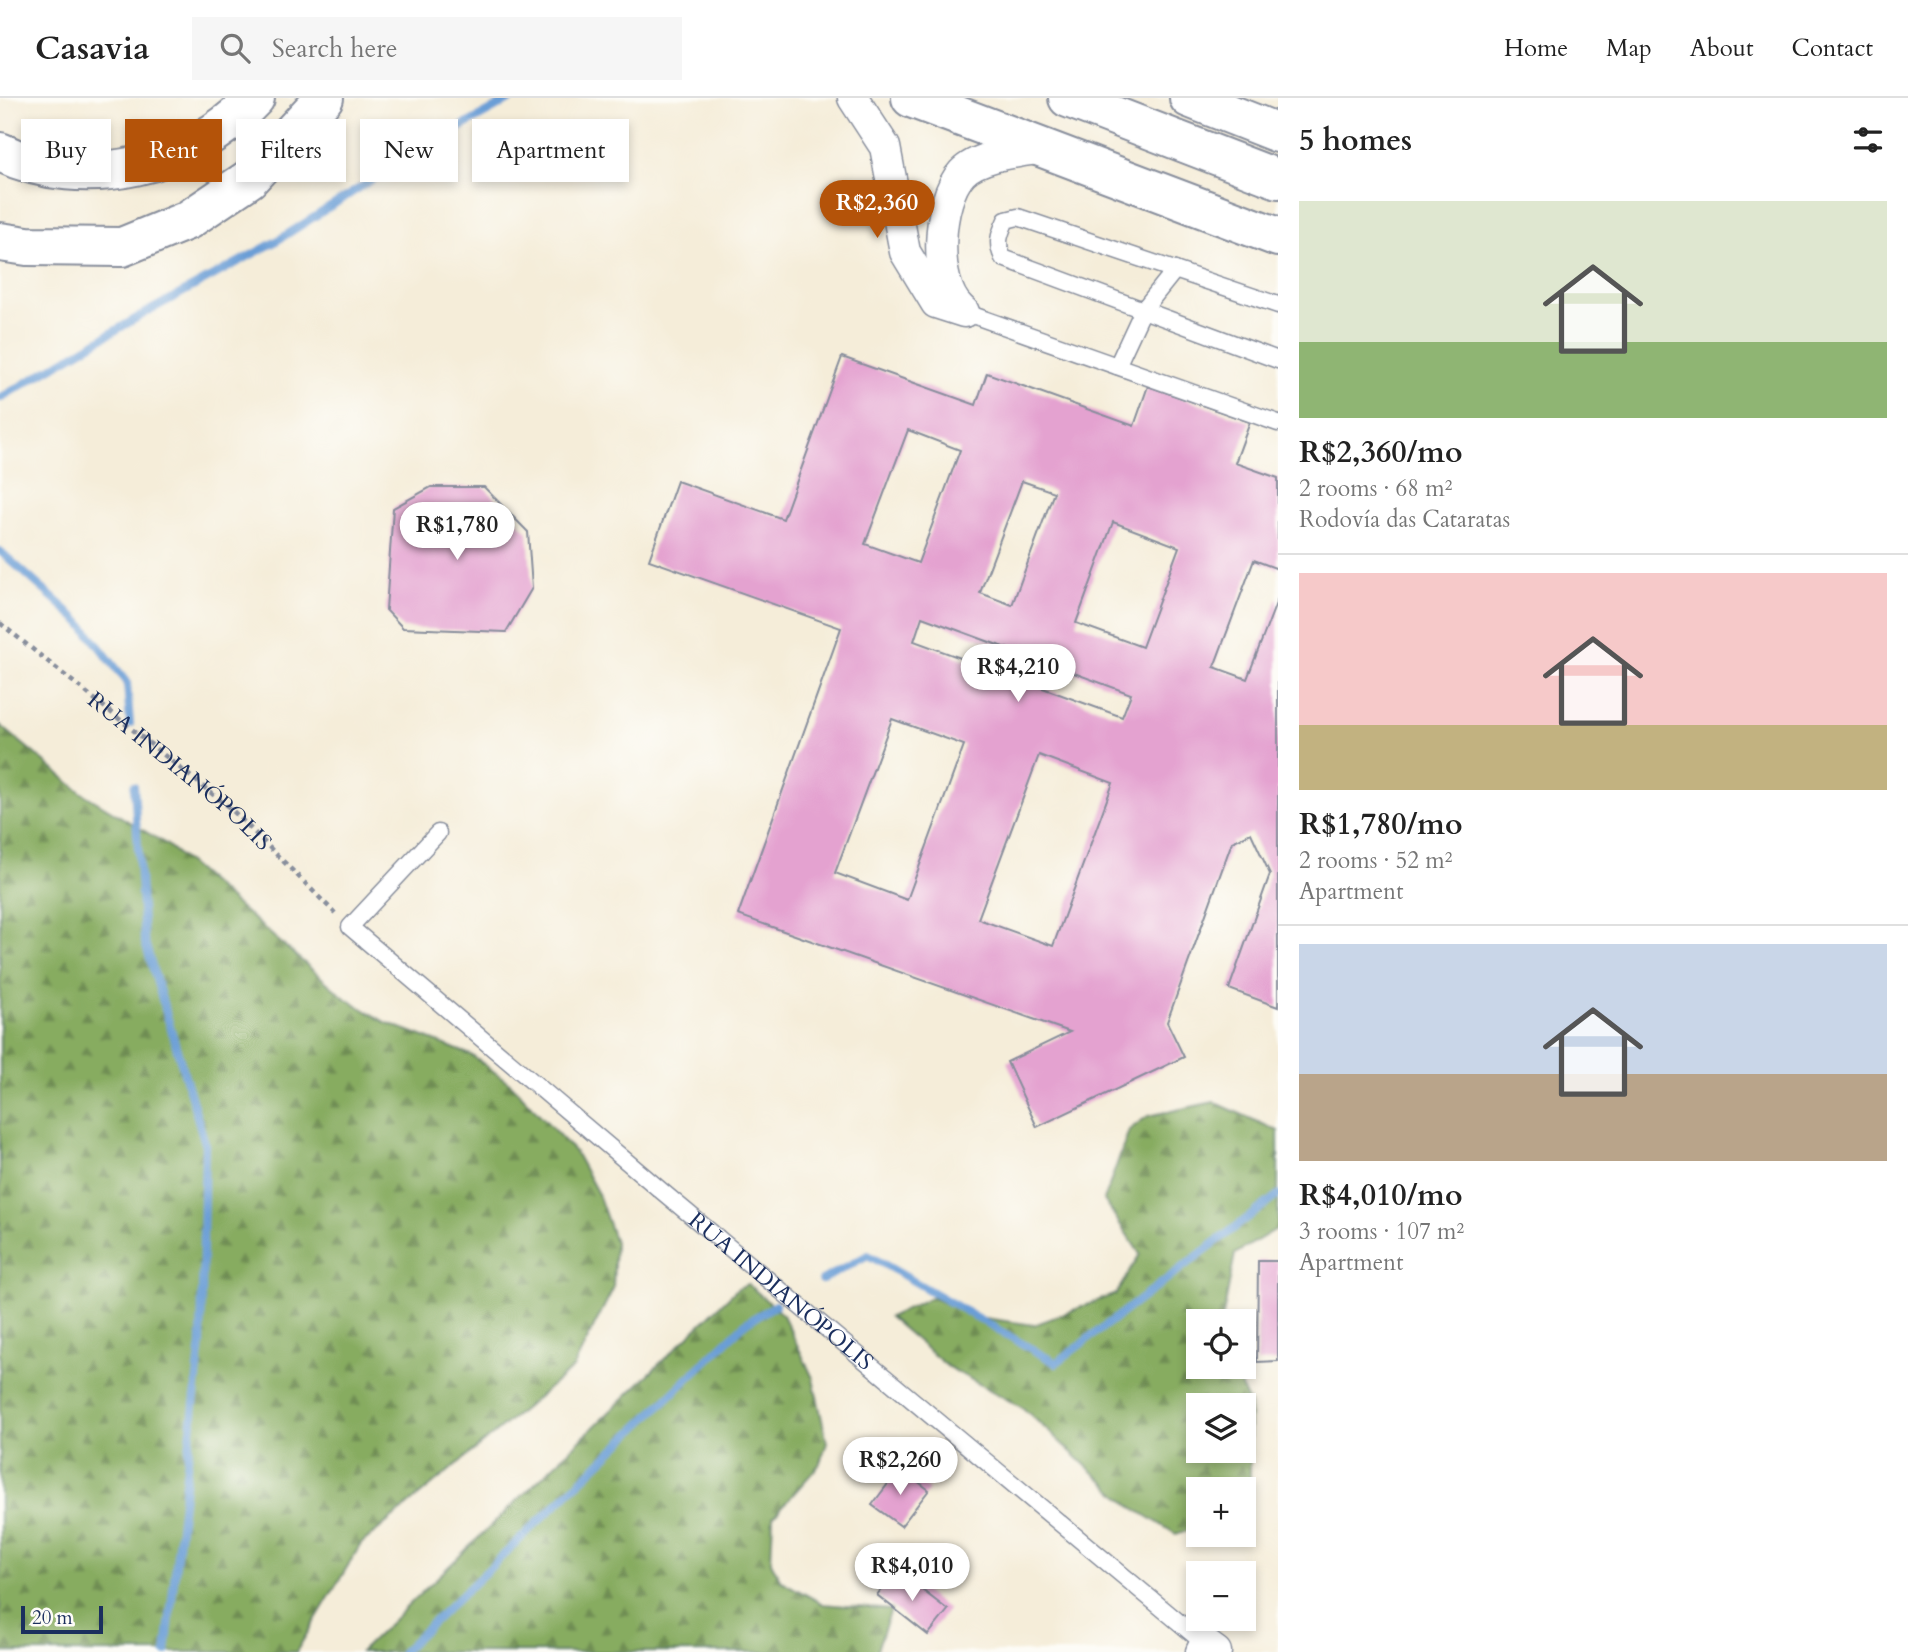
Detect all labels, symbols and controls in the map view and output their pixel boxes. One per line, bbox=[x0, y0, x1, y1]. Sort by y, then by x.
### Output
search box bbox=[192, 17, 682, 80]
text: Casavia bbox=[35, 26, 150, 71]
icon: search bbox=[216, 29, 254, 67]
text: Search here bbox=[272, 31, 398, 66]
text: Home bbox=[1504, 32, 1568, 65]
text: Map bbox=[1606, 32, 1652, 65]
text: About bbox=[1690, 32, 1754, 65]
text: Contact bbox=[1792, 32, 1873, 65]
chip: Buy bbox=[21, 119, 111, 182]
chip: Rent bbox=[125, 119, 222, 182]
chip: Filters bbox=[236, 119, 346, 182]
chip: New bbox=[360, 119, 458, 182]
chip: Apartment bbox=[472, 119, 629, 182]
text: 5 homes bbox=[1299, 120, 1412, 161]
icon: filters bbox=[1849, 121, 1887, 159]
pin: R$2,360 bbox=[812, 180, 942, 240]
text: R$2,360 bbox=[836, 187, 918, 218]
icon: home bbox=[1530, 246, 1656, 372]
text: R$2,360/mo bbox=[1299, 432, 1462, 473]
text: 2 rooms · 68 m² bbox=[1299, 473, 1452, 504]
pin: R$1,780 bbox=[392, 503, 522, 562]
text: Rodovía das Cataratas bbox=[1299, 504, 1510, 535]
text: R$1,780 bbox=[416, 509, 498, 540]
icon: home bbox=[1530, 618, 1656, 744]
pin: R$4,210 bbox=[953, 644, 1083, 704]
text: R$4,210 bbox=[977, 651, 1059, 682]
street label: RUA INDIANÓPOLIS bbox=[81, 684, 279, 857]
text: R$1,780/mo bbox=[1299, 804, 1462, 845]
text: 2 rooms · 52 m² bbox=[1299, 845, 1452, 876]
text: Apartment bbox=[1299, 876, 1403, 907]
icon: home bbox=[1530, 989, 1656, 1115]
text: R$4,010/mo bbox=[1299, 1175, 1462, 1216]
street label: RUA INDIANÓPOLIS bbox=[682, 1205, 880, 1377]
text: 3 rooms · 107 m² bbox=[1299, 1216, 1464, 1247]
text: Apartment bbox=[1299, 1247, 1403, 1278]
map controls bbox=[1186, 1309, 1256, 1631]
button: locate bbox=[1186, 1309, 1256, 1379]
button: layers bbox=[1186, 1393, 1256, 1463]
pin: R$2,260 bbox=[835, 1438, 965, 1497]
text: R$2,260 bbox=[859, 1444, 941, 1475]
button: + bbox=[1186, 1477, 1256, 1547]
pin: R$4,010 bbox=[847, 1544, 977, 1603]
text: R$4,010 bbox=[871, 1550, 953, 1581]
button: − bbox=[1186, 1561, 1256, 1631]
scale bar bbox=[21, 1603, 103, 1635]
text: 20 m bbox=[32, 1605, 73, 1631]

